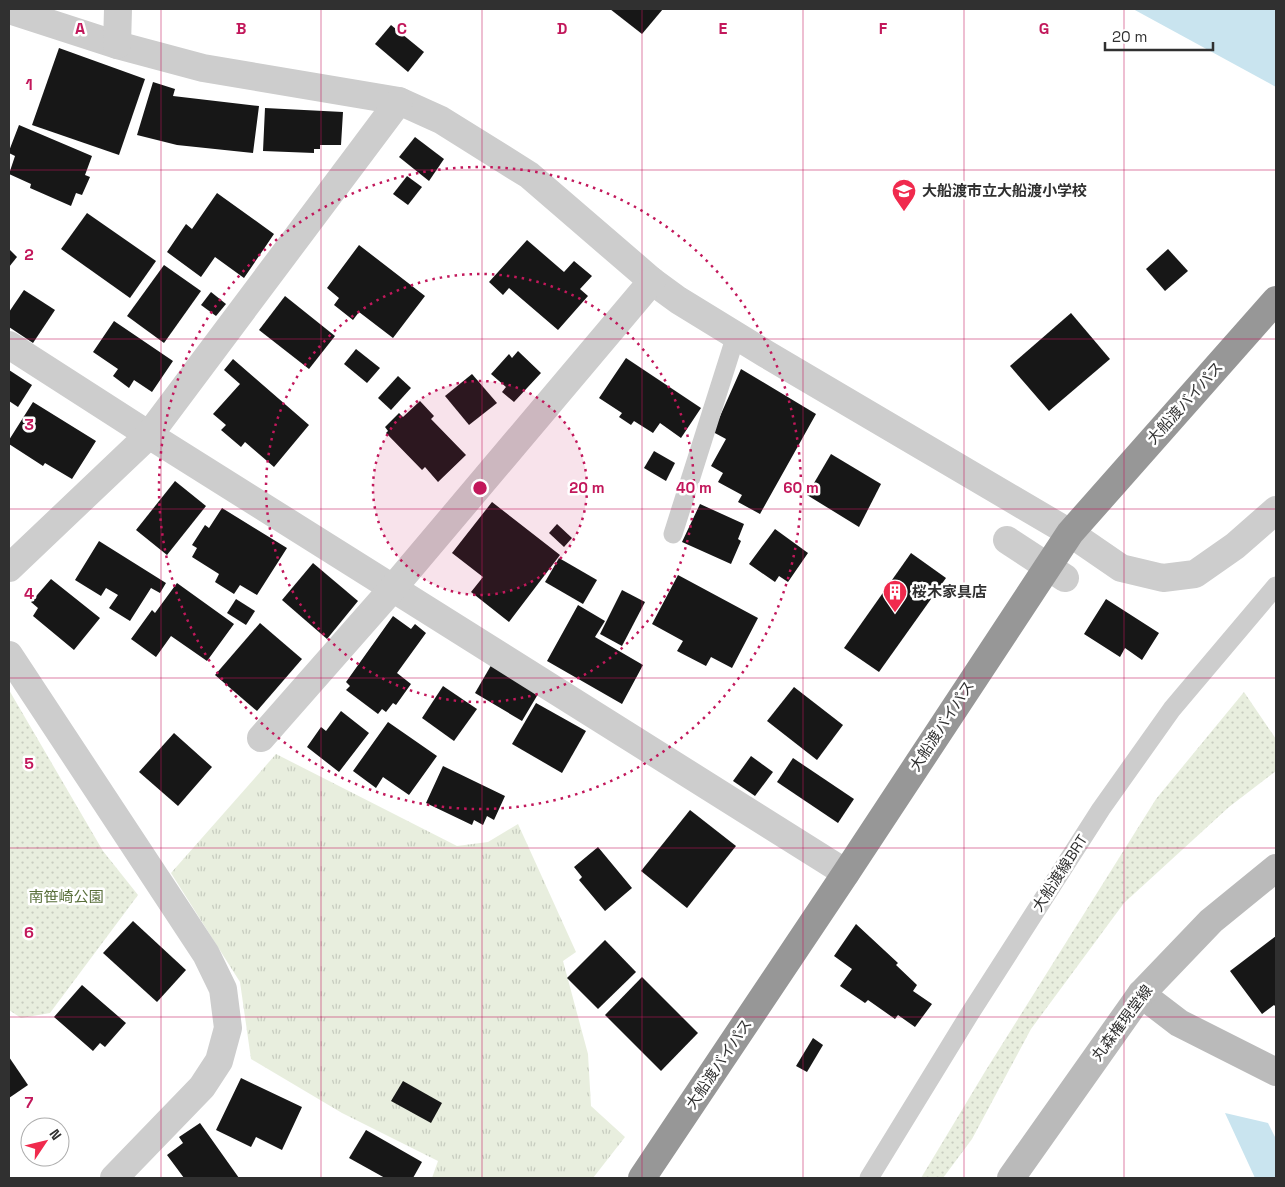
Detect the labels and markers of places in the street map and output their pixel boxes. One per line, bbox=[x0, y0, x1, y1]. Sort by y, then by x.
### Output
school or university icon: 大船渡市立大船渡小学校 bbox=[891, 178, 917, 212]
place label: 大船渡市立大船渡小学校 bbox=[922, 181, 1087, 200]
centre of rings bbox=[471, 479, 489, 497]
building icon: 桜木家具店 bbox=[882, 579, 908, 613]
place label: 桜木家具店 bbox=[912, 582, 987, 601]

